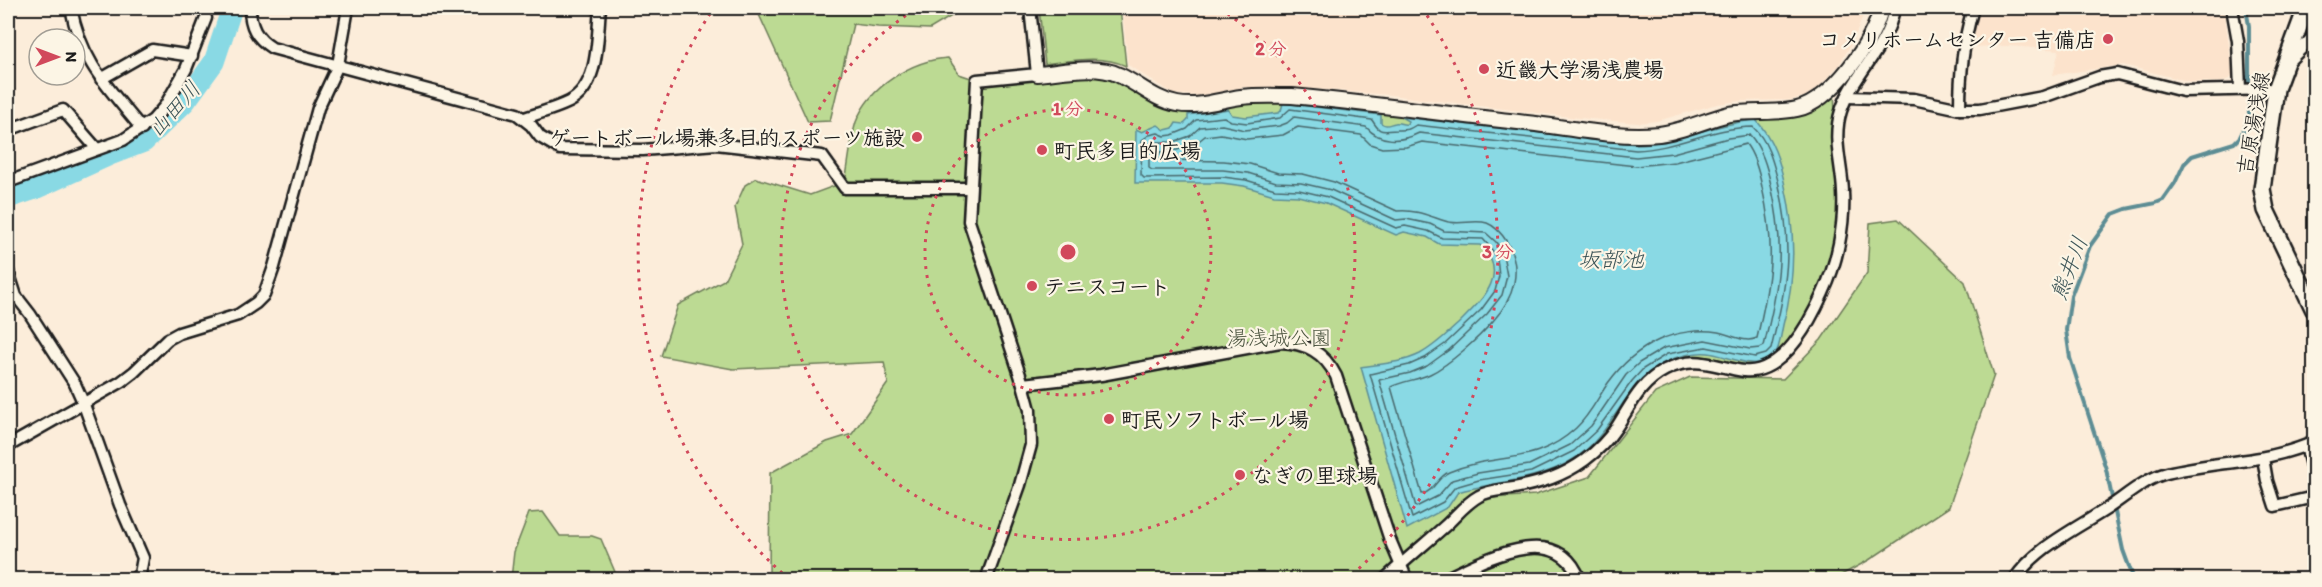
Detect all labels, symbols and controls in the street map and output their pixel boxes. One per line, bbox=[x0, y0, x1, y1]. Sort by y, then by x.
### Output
north arrow bbox=[27, 27, 87, 87]
place label: コメリホームセンター 吉備店 bbox=[1819, 27, 2096, 52]
marker: コメリホームセンター 吉備店 bbox=[2101, 32, 2115, 46]
text: 2 分 bbox=[1255, 38, 1287, 60]
text: N bbox=[62, 52, 81, 62]
place label: 近畿大学湯浅農場 bbox=[1496, 57, 1664, 82]
marker: 近畿大学湯浅農場 bbox=[1477, 62, 1491, 76]
street label: 吉原湯浅線 bbox=[2232, 69, 2274, 177]
water label: 山田川 bbox=[142, 75, 206, 143]
text: 1 分 bbox=[1053, 98, 1083, 120]
place label: ゲートボール場兼多目的スポーツ施設 bbox=[549, 125, 905, 150]
marker: ゲートボール場兼多目的スポーツ施設 bbox=[910, 130, 924, 144]
place label: 町民多目的広場 bbox=[1054, 138, 1201, 163]
marker: 町民多目的広場 bbox=[1035, 143, 1049, 157]
water label: 熊井川 bbox=[2045, 232, 2093, 304]
text: 3 分 bbox=[1482, 241, 1514, 263]
centre of rings bbox=[1058, 242, 1078, 262]
water label: 坂部池 bbox=[1578, 246, 1645, 273]
place label: テニスコート bbox=[1044, 274, 1170, 299]
marker: テニスコート bbox=[1025, 279, 1039, 293]
park label: 湯浅城公園 bbox=[1227, 325, 1332, 350]
place label: 町民ソフトボール場 bbox=[1121, 407, 1309, 432]
marker: 町民ソフトボール場 bbox=[1102, 412, 1116, 426]
place label: なぎの里球場 bbox=[1252, 463, 1378, 488]
marker: なぎの里球場 bbox=[1233, 468, 1247, 482]

